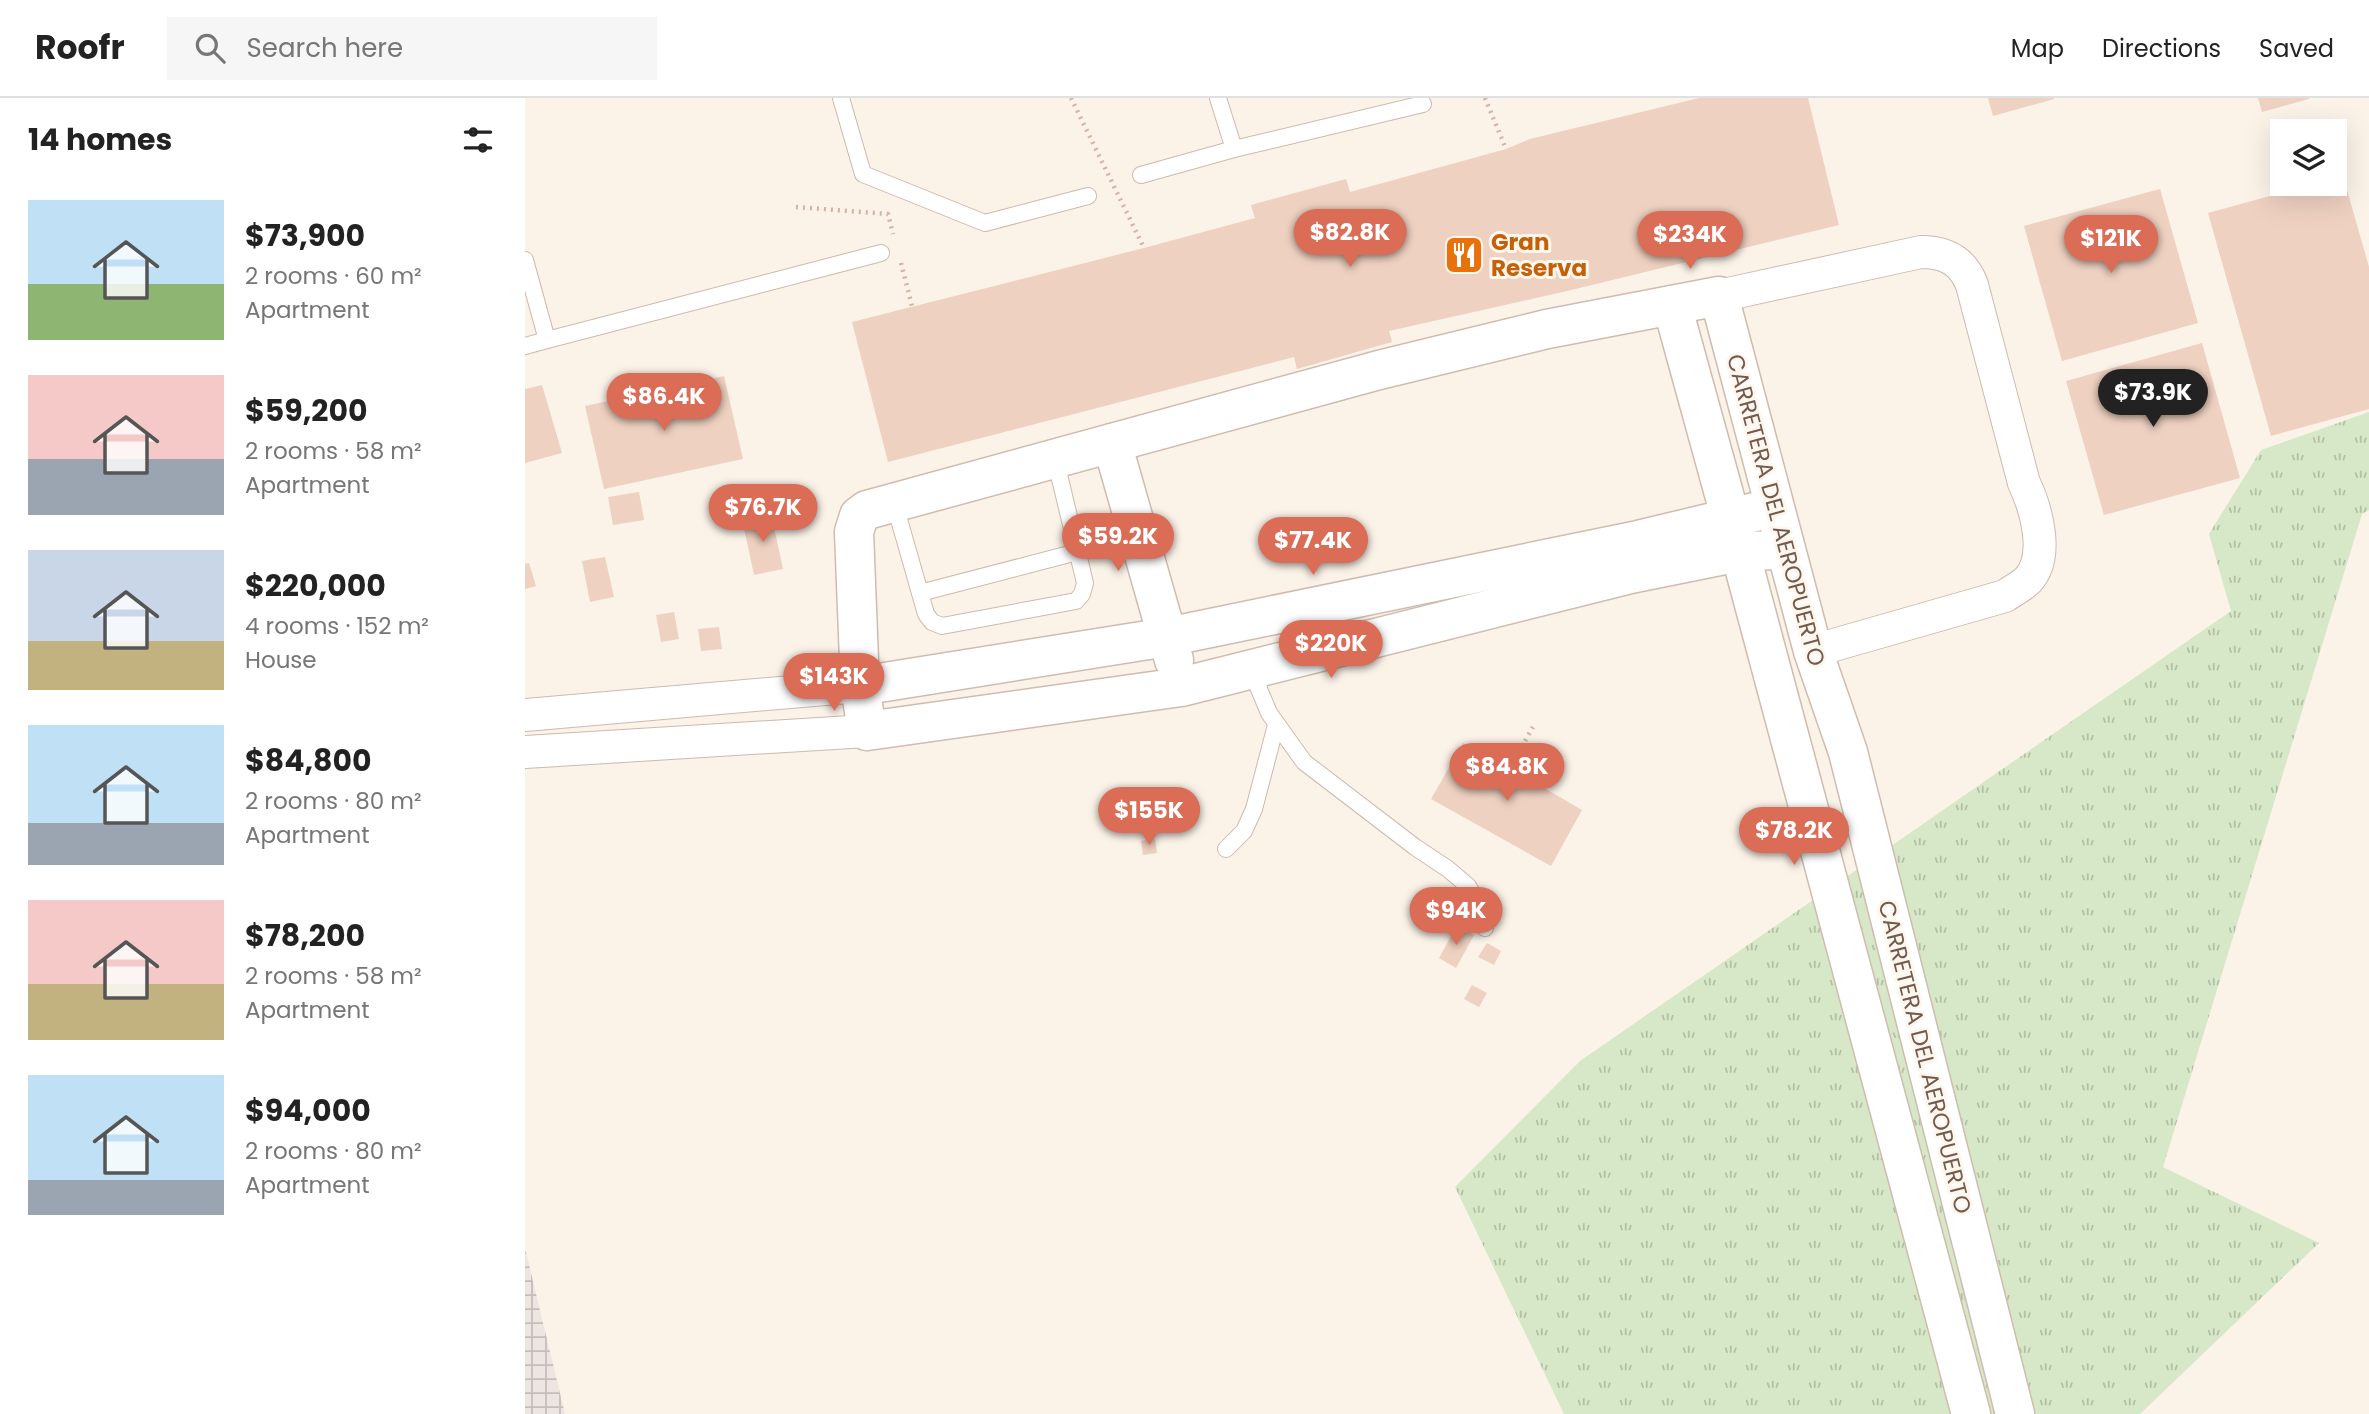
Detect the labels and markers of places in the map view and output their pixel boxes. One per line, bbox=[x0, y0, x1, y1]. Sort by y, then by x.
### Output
pin: $82.8K bbox=[1293, 209, 1407, 269]
pin: $234K bbox=[1641, 212, 1739, 271]
pin: $121K bbox=[2062, 216, 2160, 275]
place label: Gran Reserva bbox=[1491, 226, 1587, 284]
restaurant icon: Gran Reserva bbox=[1443, 234, 1485, 276]
pin: $73.9K bbox=[2096, 370, 2210, 429]
pin: $86.4K bbox=[607, 374, 721, 433]
pin: $76.7K bbox=[706, 484, 820, 544]
pin: $59.2K bbox=[1061, 514, 1175, 573]
pin: $77.4K bbox=[1256, 518, 1370, 577]
pin: $220K bbox=[1282, 620, 1380, 680]
pin: $143K bbox=[785, 654, 883, 713]
pin: $84.8K bbox=[1450, 744, 1564, 803]
pin: $155K bbox=[1100, 788, 1198, 847]
pin: $78.2K bbox=[1737, 808, 1851, 867]
pin: $94K bbox=[1415, 888, 1497, 947]

